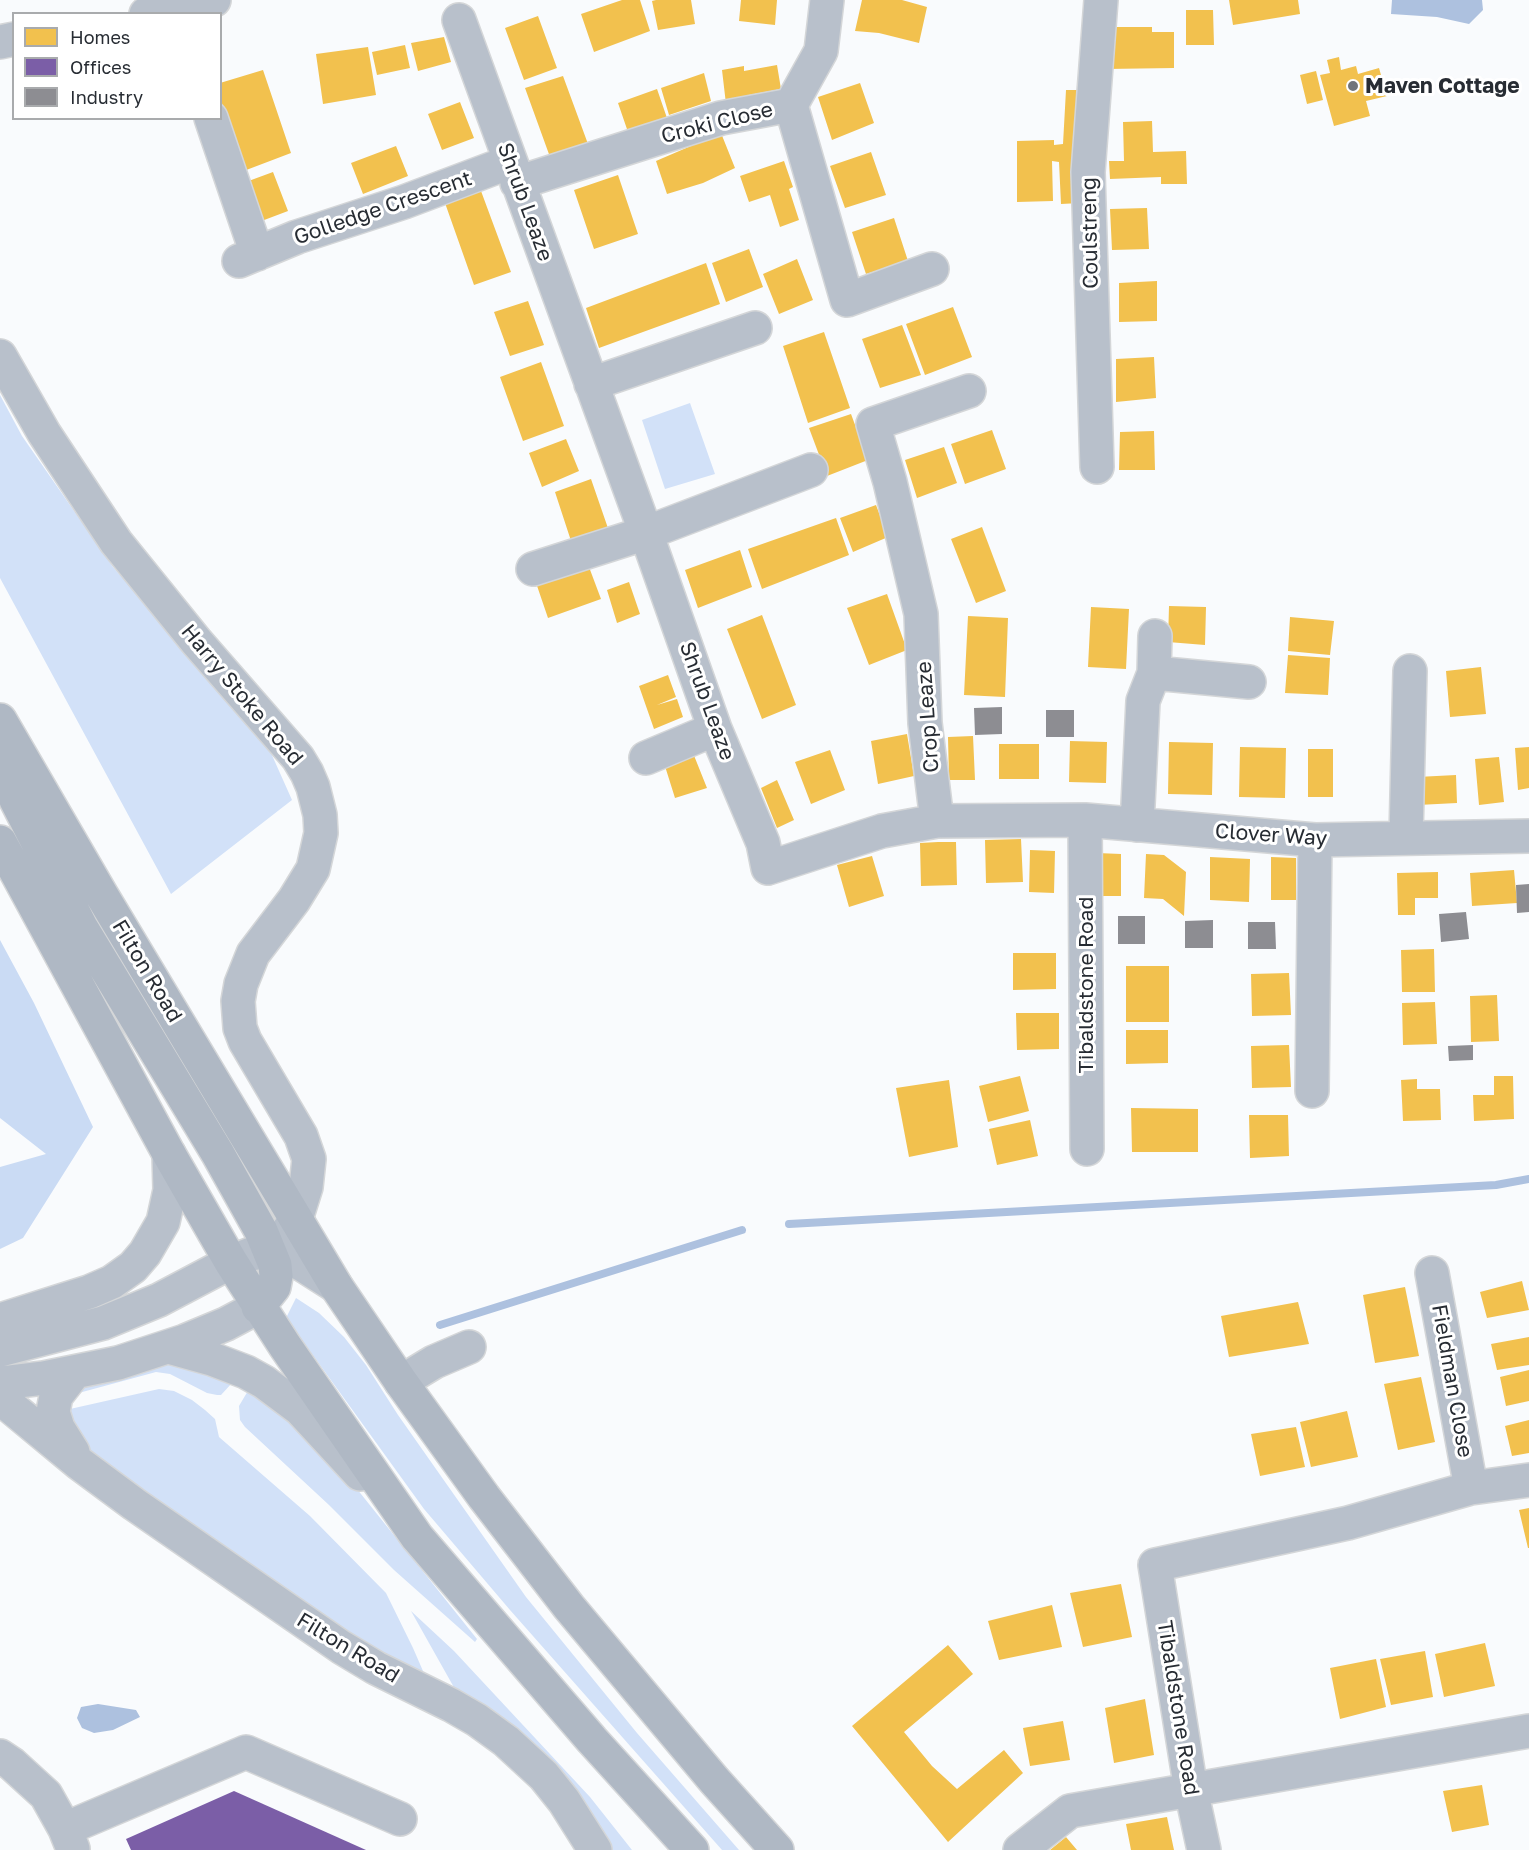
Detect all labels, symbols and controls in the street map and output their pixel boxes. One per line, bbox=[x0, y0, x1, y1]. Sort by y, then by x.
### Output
legend bbox=[12, 12, 222, 120]
text: Homes bbox=[70, 26, 130, 48]
text: Offices bbox=[70, 56, 131, 78]
place label: Maven Cottage bbox=[1365, 73, 1520, 99]
marker: Maven Cottage bbox=[1346, 79, 1360, 93]
text: Industry bbox=[70, 86, 143, 108]
street label: Croki Close bbox=[658, 97, 776, 149]
street label: Shrub Leaze bbox=[492, 139, 558, 265]
street label: Golledge Crescent bbox=[291, 166, 475, 250]
street label: Coulstreng bbox=[1076, 177, 1104, 289]
street label: Harry Stoke Road bbox=[176, 619, 308, 771]
street label: Shrub Leaze bbox=[674, 638, 740, 764]
street label: Crop Leaze bbox=[912, 660, 944, 774]
street label: Clover Way bbox=[1214, 819, 1328, 851]
street label: Tibaldstone Road bbox=[1073, 897, 1099, 1073]
street label: Filton Road bbox=[107, 915, 187, 1027]
street label: Fieldman Close bbox=[1426, 1302, 1478, 1460]
street label: Filton Road bbox=[292, 1608, 404, 1688]
street label: Tibaldstone Road bbox=[1152, 1619, 1204, 1797]

